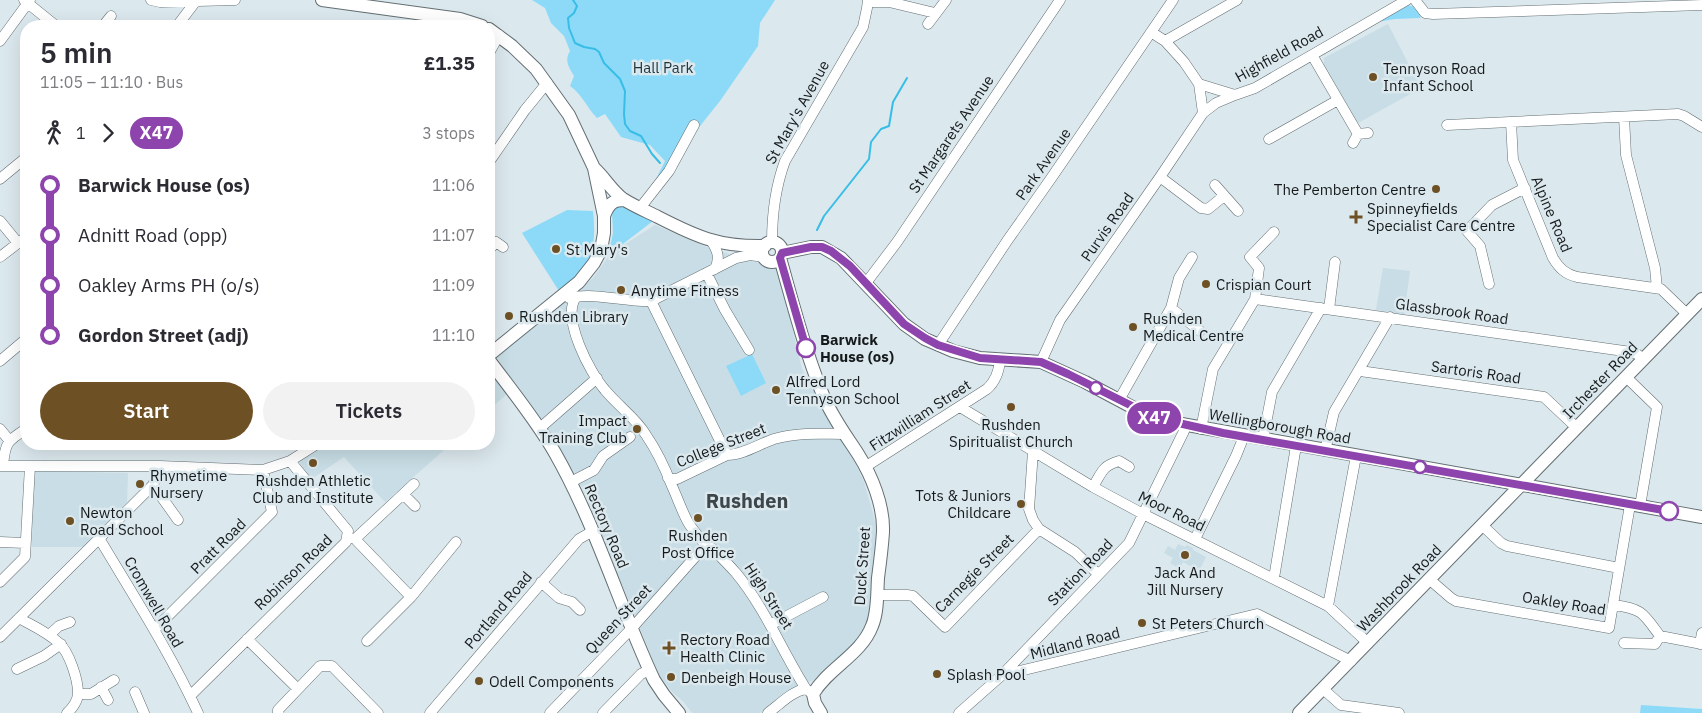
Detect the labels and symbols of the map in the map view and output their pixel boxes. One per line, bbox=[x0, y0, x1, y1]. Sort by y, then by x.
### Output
street label: Highfield Road bbox=[1231, 22, 1327, 86]
street label: St Mary's Avenue bbox=[761, 57, 833, 167]
park label: Hall Park bbox=[633, 58, 693, 77]
place label: Tennyson Road Infant School bbox=[1383, 59, 1485, 95]
street label: St Margarets Avenue bbox=[904, 71, 998, 197]
marker: Tennyson Road Infant School bbox=[1367, 71, 1379, 83]
street label: Park Avenue bbox=[1011, 124, 1075, 204]
street label: Alpine Road bbox=[1527, 173, 1577, 255]
place label: The Pemberton Centre bbox=[1274, 180, 1426, 199]
marker: The Pemberton Centre bbox=[1430, 183, 1442, 195]
street label: Purvis Road bbox=[1076, 189, 1138, 265]
place label: Spinneyfields Specialist Care Centre bbox=[1367, 199, 1515, 235]
marker: Spinneyfields Specialist Care Centre bbox=[1349, 210, 1363, 224]
place label: St Mary's bbox=[566, 240, 628, 259]
marker: St Mary's bbox=[550, 243, 562, 255]
place label: Crispian Court bbox=[1216, 275, 1311, 294]
marker: Crispian Court bbox=[1200, 278, 1212, 290]
place label: Anytime Fitness bbox=[631, 281, 739, 300]
marker: Anytime Fitness bbox=[615, 284, 627, 296]
street label: Glassbrook Road bbox=[1394, 294, 1510, 328]
place label: Rushden Library bbox=[519, 307, 629, 326]
place label: Rushden Medical Centre bbox=[1143, 309, 1244, 345]
marker: Rushden Library bbox=[503, 310, 515, 322]
marker: Rushden Medical Centre bbox=[1127, 321, 1139, 333]
place label: Barwick House (os) bbox=[820, 330, 894, 366]
street label: Irchester Road bbox=[1558, 337, 1642, 423]
marker: Barwick House (os) bbox=[796, 338, 816, 358]
street label: Sartoris Road bbox=[1430, 356, 1522, 388]
place label: Alfred Lord Tennyson School bbox=[786, 372, 900, 408]
street label: Fitzwilliam Street bbox=[866, 375, 974, 455]
unlabelled marker bbox=[1089, 381, 1103, 395]
marker: Alfred Lord Tennyson School bbox=[770, 384, 782, 396]
marker: Rushden Spiritualist Church bbox=[1005, 401, 1017, 413]
line badge: X47 bbox=[1125, 402, 1183, 434]
street label: Wellingborough Road bbox=[1208, 404, 1352, 448]
place label: Impact Training Club bbox=[539, 411, 627, 447]
place label: Rushden Spiritualist Church bbox=[949, 415, 1073, 451]
street label: College Street bbox=[673, 418, 769, 472]
marker: Impact Training Club bbox=[631, 423, 643, 435]
marker: Rushden Athletic Club and Institute bbox=[307, 457, 319, 469]
unlabelled marker bbox=[1413, 460, 1427, 474]
place label: Rhymetime Nursery bbox=[150, 466, 227, 502]
place label: Rushden Athletic Club and Institute bbox=[253, 471, 373, 507]
marker: Rhymetime Nursery bbox=[134, 478, 146, 490]
street label: Rectory Road bbox=[581, 481, 633, 571]
place label: Tots & Juniors Childcare bbox=[915, 486, 1011, 522]
district label: Rushden bbox=[706, 487, 788, 514]
street label: Moor Road bbox=[1135, 487, 1209, 535]
marker: Tots & Juniors Childcare bbox=[1015, 498, 1027, 510]
unlabelled marker bbox=[1659, 501, 1679, 521]
place label: Newton Road School bbox=[80, 503, 164, 539]
marker: Rushden Post Office bbox=[692, 512, 704, 524]
street label: Pratt Road bbox=[186, 514, 250, 578]
marker: Newton Road School bbox=[64, 515, 76, 527]
place label: Rushden Post Office bbox=[662, 526, 734, 562]
street label: Duck Street bbox=[850, 526, 874, 606]
street label: Carnegie Street bbox=[930, 529, 1018, 617]
street label: Robinson Road bbox=[250, 530, 336, 614]
street label: Station Road bbox=[1043, 534, 1117, 610]
street label: Washbrook Road bbox=[1353, 540, 1445, 636]
marker: Jack And Jill Nursery bbox=[1179, 549, 1191, 561]
street label: Cromwell Road bbox=[120, 553, 188, 651]
street label: High Street bbox=[740, 559, 798, 633]
place label: Jack And Jill Nursery bbox=[1147, 563, 1224, 599]
street label: Portland Road bbox=[460, 567, 536, 653]
street label: Queen Street bbox=[581, 580, 655, 658]
street label: Oakley Road bbox=[1521, 587, 1607, 619]
place label: St Peters Church bbox=[1152, 614, 1264, 633]
marker: St Peters Church bbox=[1136, 617, 1148, 629]
street label: Midland Road bbox=[1028, 623, 1122, 663]
place label: Rectory Road Health Clinic bbox=[680, 630, 770, 666]
marker: Rectory Road Health Clinic bbox=[662, 641, 676, 655]
place label: Splash Pool bbox=[947, 665, 1026, 684]
place label: Denbeigh House bbox=[681, 668, 792, 687]
marker: Splash Pool bbox=[931, 668, 943, 680]
marker: Denbeigh House bbox=[665, 671, 677, 683]
place label: Odell Components bbox=[489, 672, 614, 691]
marker: Odell Components bbox=[473, 675, 485, 687]

